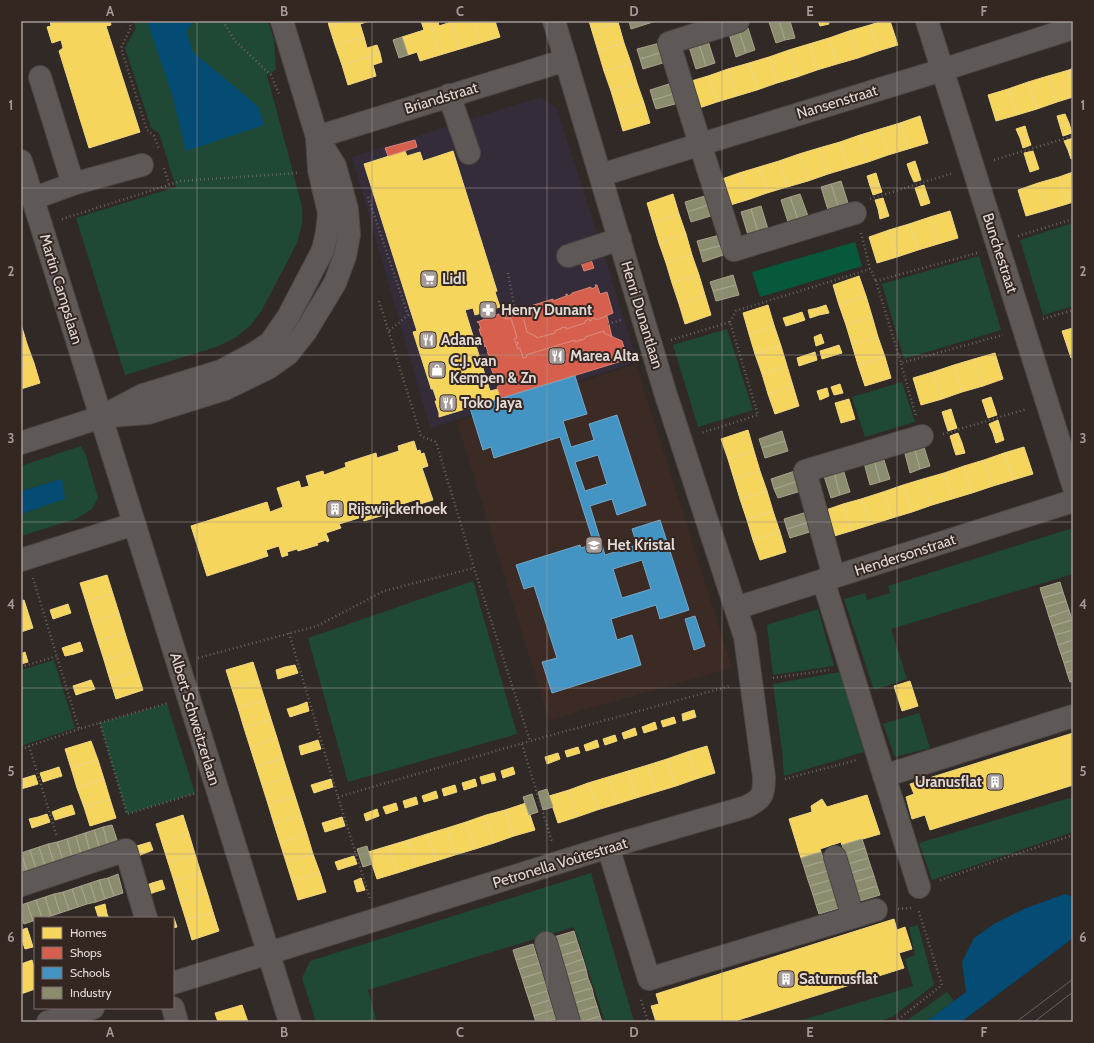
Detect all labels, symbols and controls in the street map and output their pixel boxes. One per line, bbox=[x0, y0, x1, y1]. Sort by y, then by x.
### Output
text: A bbox=[106, 3, 115, 19]
text: B bbox=[280, 3, 288, 19]
text: C bbox=[456, 3, 464, 19]
text: D bbox=[629, 3, 639, 19]
text: E bbox=[806, 3, 814, 19]
text: F bbox=[981, 3, 988, 19]
street label: Briandstraat bbox=[402, 78, 480, 118]
street label: Nansenstraat bbox=[794, 81, 880, 123]
text: 1 bbox=[9, 97, 13, 113]
text: 1 bbox=[1081, 97, 1085, 113]
street label: Bunchestraat bbox=[979, 211, 1021, 295]
street label: Martin Campslaan bbox=[36, 232, 86, 346]
street label: Henri Dunantlaan bbox=[617, 259, 667, 371]
text: 2 bbox=[8, 263, 15, 279]
text: 2 bbox=[1080, 263, 1087, 279]
supermarket icon: Lidl bbox=[419, 269, 439, 289]
place label: Lidl bbox=[442, 270, 466, 288]
pharmacy icon: Henry Dunant bbox=[478, 300, 498, 320]
place label: Henry Dunant bbox=[501, 301, 592, 319]
restaurant icon: Adana bbox=[418, 330, 438, 350]
place label: Adana bbox=[441, 331, 483, 349]
restaurant icon: Marea Alta bbox=[547, 346, 567, 366]
place label: Marea Alta bbox=[570, 347, 640, 365]
place label: C.J. van Kempen & Zn bbox=[450, 352, 537, 387]
shop icon: C.J. van Kempen & Zn bbox=[427, 360, 447, 380]
restaurant icon: Toko Jaya bbox=[438, 393, 458, 413]
place label: Toko Jaya bbox=[461, 394, 523, 412]
text: 3 bbox=[7, 430, 15, 446]
text: 3 bbox=[1079, 430, 1087, 446]
building icon: Rijswijckerhoek bbox=[325, 499, 345, 519]
place label: Rijswijckerhoek bbox=[348, 500, 448, 518]
street label: Hendersonstraat bbox=[852, 530, 958, 580]
school or university icon: Het Kristal bbox=[584, 535, 604, 555]
place label: Het Kristal bbox=[607, 536, 675, 554]
text: 4 bbox=[7, 596, 15, 612]
text: 4 bbox=[1079, 596, 1087, 612]
street label: Albert Schweitzerlaan bbox=[166, 650, 224, 788]
text: 5 bbox=[8, 763, 15, 779]
text: 5 bbox=[1080, 763, 1087, 779]
building icon: Uranusflat bbox=[985, 772, 1005, 792]
place label: Uranusflat bbox=[915, 773, 982, 791]
street label: Petronella Voûtestraat bbox=[490, 834, 630, 892]
legend bbox=[34, 917, 174, 1009]
text: Homes bbox=[70, 925, 107, 940]
text: 6 bbox=[7, 929, 15, 945]
text: 6 bbox=[1079, 929, 1087, 945]
text: Shops bbox=[70, 945, 102, 960]
text: Schools bbox=[70, 965, 110, 980]
building icon: Saturnusflat bbox=[776, 969, 796, 989]
place label: Saturnusflat bbox=[799, 970, 878, 988]
text: Industry bbox=[70, 985, 111, 1000]
text: A bbox=[106, 1024, 115, 1040]
text: B bbox=[280, 1024, 288, 1040]
text: C bbox=[456, 1024, 464, 1040]
text: D bbox=[629, 1024, 639, 1040]
text: E bbox=[806, 1024, 814, 1040]
text: F bbox=[981, 1024, 988, 1040]

